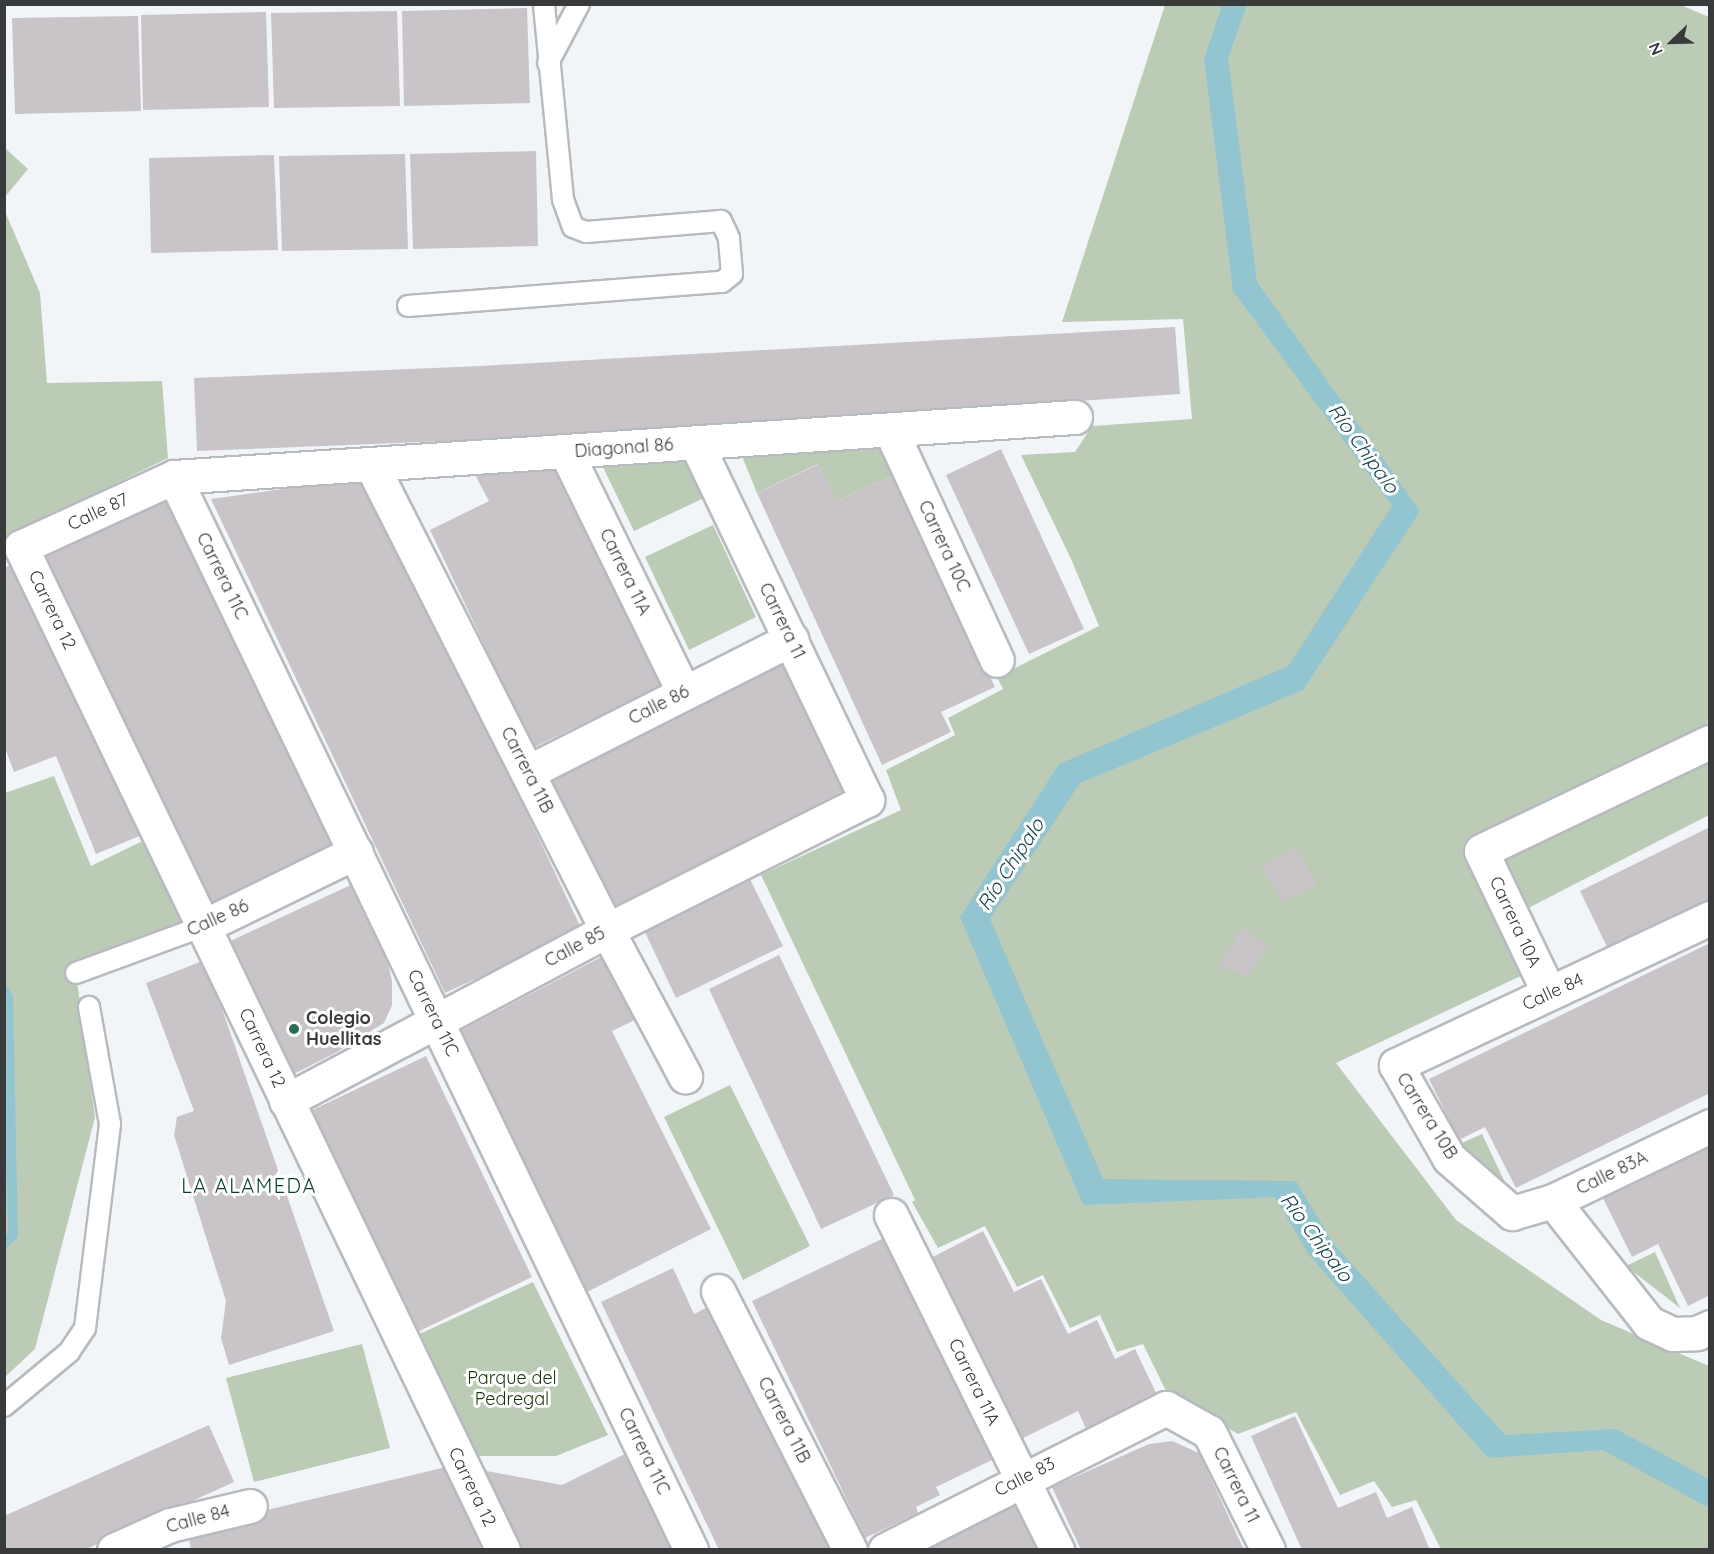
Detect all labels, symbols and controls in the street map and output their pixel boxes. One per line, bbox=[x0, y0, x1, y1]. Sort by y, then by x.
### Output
north arrow bbox=[1642, 12, 1702, 72]
text: N bbox=[1644, 40, 1667, 58]
water label: Río Chipalo bbox=[1324, 399, 1404, 497]
street label: Diagonal 86 bbox=[574, 434, 674, 462]
street label: Calle 87 bbox=[64, 489, 132, 535]
street label: Carrera 10C bbox=[914, 497, 974, 595]
street label: Carrera 11A bbox=[595, 525, 655, 619]
street label: Carrera 11C bbox=[192, 529, 252, 623]
street label: Carrera 12 bbox=[24, 567, 80, 653]
street label: Carrera 11 bbox=[754, 579, 810, 663]
street label: Calle 86 bbox=[625, 681, 693, 729]
street label: Carrera 11B bbox=[496, 723, 558, 817]
water label: Río Chipalo bbox=[971, 814, 1049, 914]
street label: Carrera 10A bbox=[1485, 873, 1545, 971]
street label: Calle 86 bbox=[184, 895, 252, 941]
street label: Calle 85 bbox=[541, 922, 609, 972]
street label: Carrera 11C bbox=[403, 966, 463, 1060]
street label: Calle 84 bbox=[1519, 968, 1587, 1016]
street label: Carrera 12 bbox=[234, 1005, 290, 1091]
place label: Colegio Huellitas bbox=[306, 1008, 381, 1050]
marker: Colegio Huellitas bbox=[287, 1022, 301, 1036]
street label: Carrera 10B bbox=[1392, 1069, 1462, 1163]
street label: Calle 83A bbox=[1573, 1146, 1651, 1200]
district label: LA ALAMEDA bbox=[181, 1173, 317, 1197]
water label: Río Chipalo bbox=[1276, 1188, 1358, 1286]
street label: Carrera 11A bbox=[944, 1335, 1004, 1429]
park label: Parque del Pedregal bbox=[467, 1368, 557, 1410]
street label: Carrera 11B bbox=[753, 1373, 815, 1467]
street label: Carrera 11C bbox=[614, 1404, 674, 1498]
street label: Carrera 11 bbox=[1208, 1443, 1264, 1527]
street label: Carrera 12 bbox=[444, 1444, 500, 1530]
street label: Calle 83 bbox=[991, 1453, 1059, 1501]
street label: Calle 84 bbox=[164, 1500, 232, 1538]

